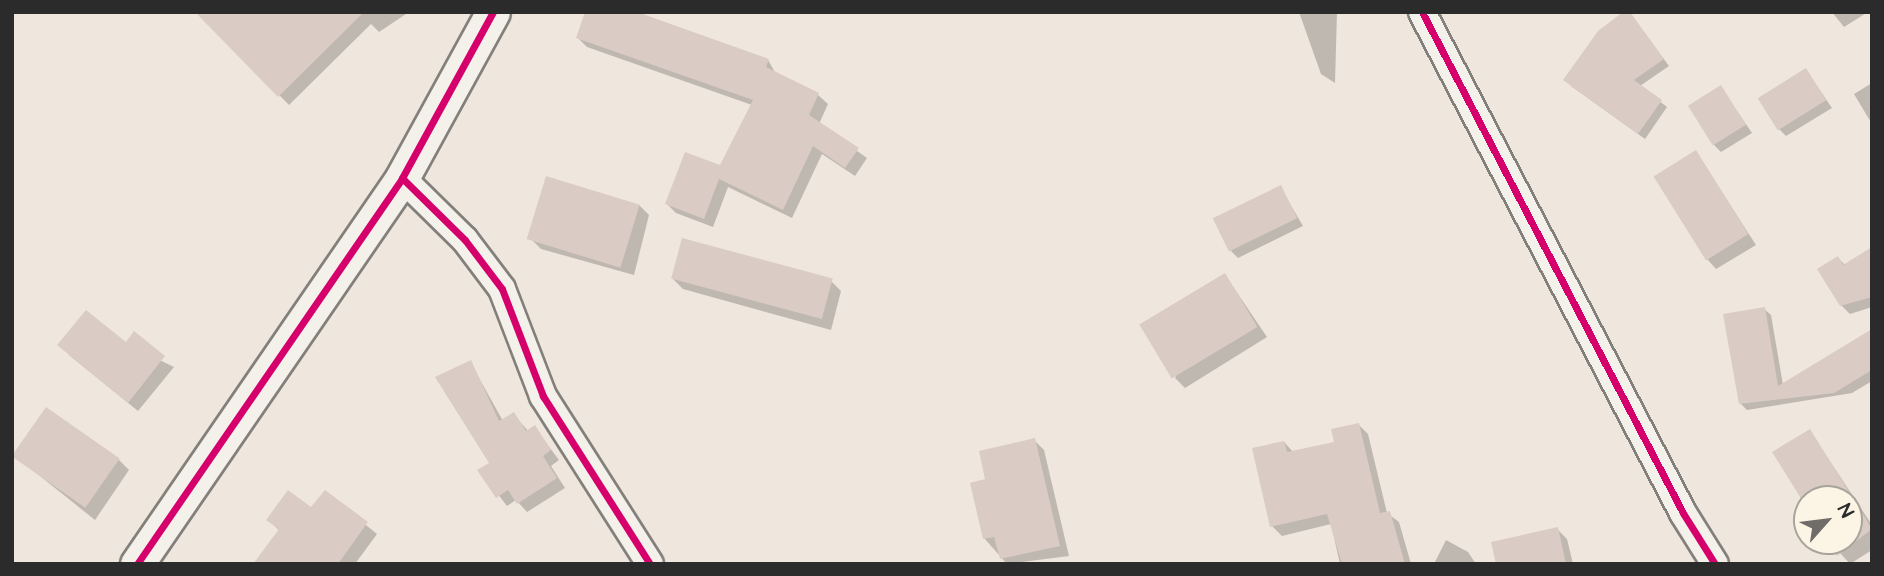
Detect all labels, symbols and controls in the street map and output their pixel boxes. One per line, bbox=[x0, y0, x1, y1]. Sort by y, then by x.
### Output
north arrow bbox=[1793, 485, 1863, 555]
text: N bbox=[1830, 499, 1860, 522]

